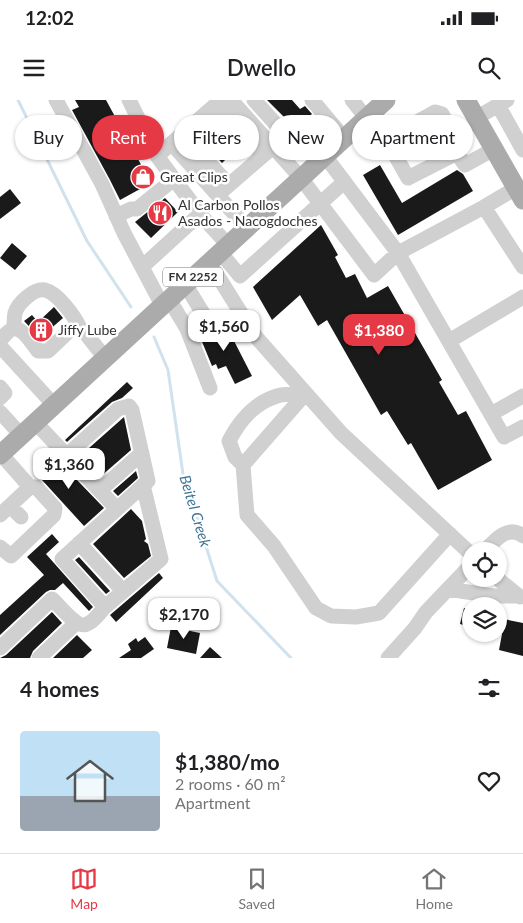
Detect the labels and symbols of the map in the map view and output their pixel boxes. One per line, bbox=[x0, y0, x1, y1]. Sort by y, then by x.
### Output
shop icon: Great Clips bbox=[130, 164, 156, 190]
place label: Great Clips bbox=[160, 168, 228, 185]
place label: Al Carbon Pollos Asados - Nacogdoches bbox=[178, 196, 318, 229]
restaurant icon: Al Carbon Pollos Asados - Nacogdoches bbox=[147, 200, 173, 226]
road number: FM 2252 bbox=[163, 268, 223, 286]
pin: $1,560 bbox=[183, 310, 265, 352]
pin: $1,380 bbox=[338, 314, 420, 356]
building icon: Jiffy Lube bbox=[28, 317, 54, 343]
place label: Jiffy Lube bbox=[58, 321, 117, 338]
pin: $1,360 bbox=[28, 448, 110, 490]
water label: Beitel Creek bbox=[176, 473, 216, 550]
pin: $2,170 bbox=[143, 598, 225, 640]

